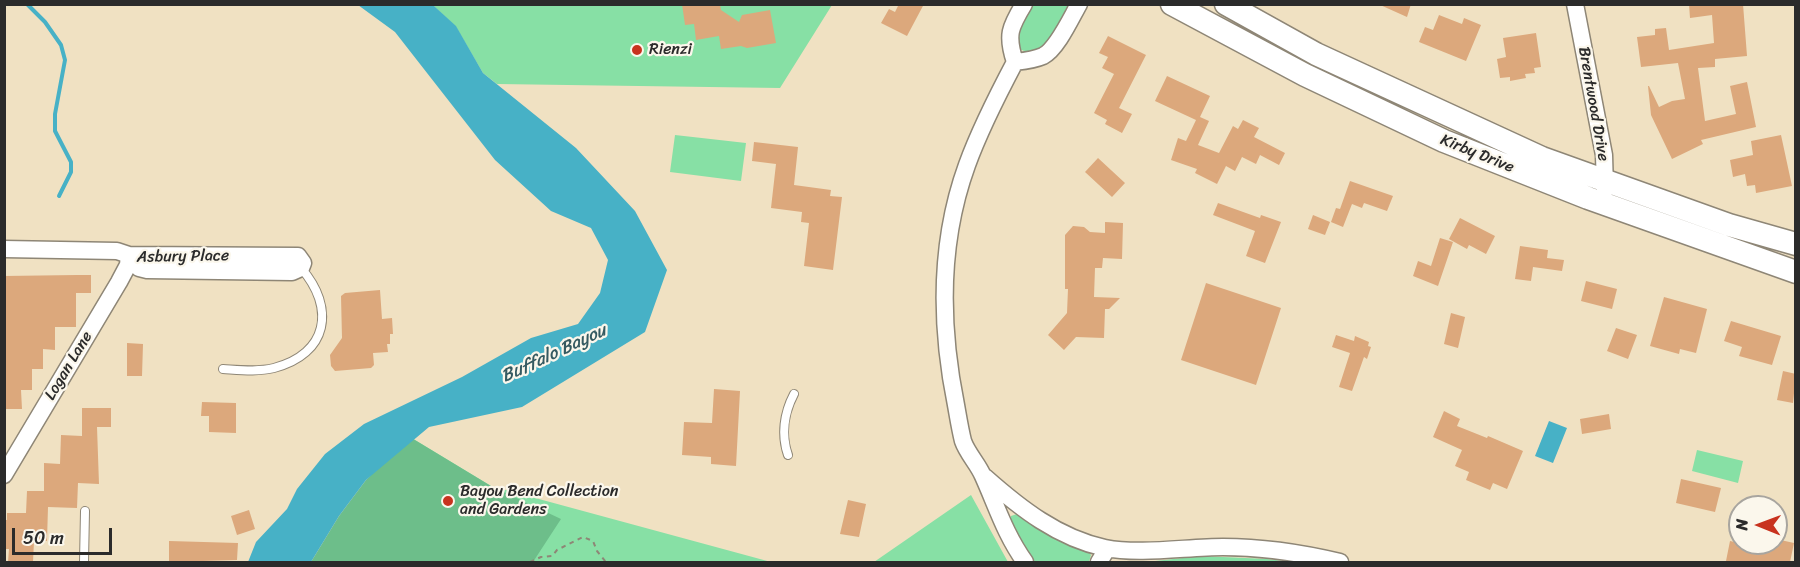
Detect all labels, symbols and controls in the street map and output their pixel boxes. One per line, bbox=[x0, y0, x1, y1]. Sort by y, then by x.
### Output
place label: Rienzi bbox=[649, 40, 692, 60]
marker: Rienzi bbox=[630, 43, 644, 57]
street label: Brentwood Drive bbox=[1573, 45, 1613, 163]
street label: Kirby Drive bbox=[1437, 131, 1517, 177]
street label: Asbury Place bbox=[137, 247, 229, 267]
water label: Buffalo Bayou bbox=[498, 320, 610, 388]
street label: Logan Lane bbox=[41, 328, 97, 404]
place label: Bayou Bend Collection and Gardens bbox=[460, 482, 618, 520]
marker: Bayou Bend Collection and Gardens bbox=[441, 494, 455, 508]
north arrow bbox=[1728, 495, 1788, 555]
scale bar bbox=[15, 516, 116, 554]
text: N bbox=[1727, 519, 1756, 531]
text: 50 m bbox=[23, 522, 64, 554]

